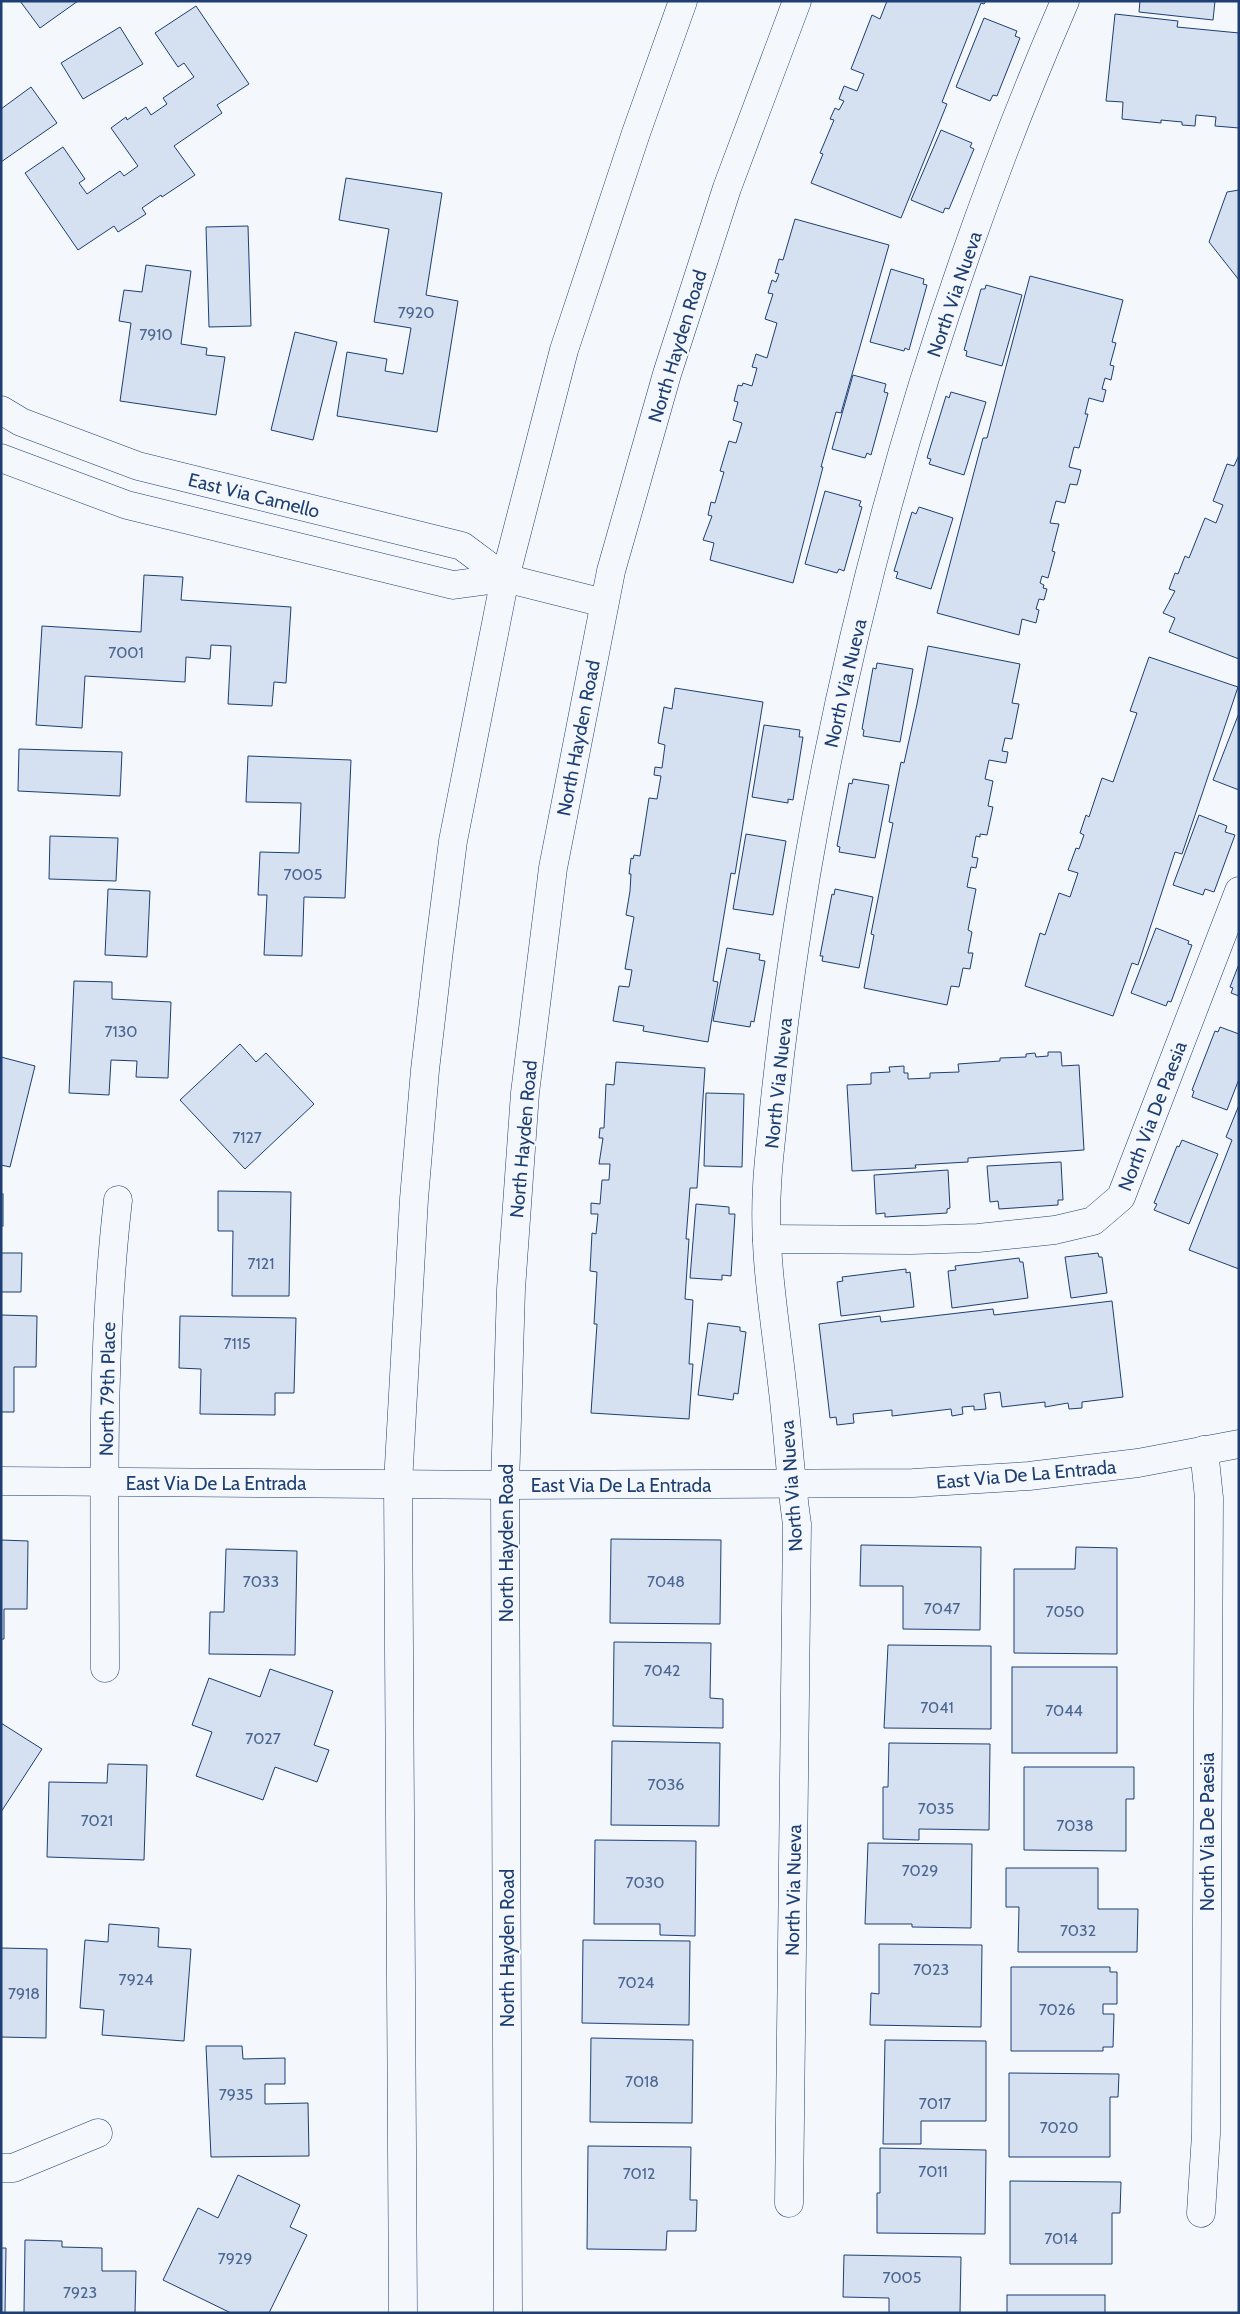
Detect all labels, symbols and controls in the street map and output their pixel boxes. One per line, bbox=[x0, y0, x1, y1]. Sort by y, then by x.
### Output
street label: North Via Nueva bbox=[922, 228, 987, 360]
street label: North Hayden Road bbox=[643, 267, 712, 425]
house number: 7920 bbox=[398, 303, 434, 322]
house number: 7910 bbox=[139, 325, 173, 344]
street label: East Via Camello bbox=[186, 468, 322, 523]
street label: North Via Nueva bbox=[819, 616, 871, 750]
house number: 7001 bbox=[108, 643, 144, 662]
street label: North Hayden Road bbox=[552, 658, 605, 818]
house number: 7005 bbox=[284, 865, 322, 884]
street label: North Via Nueva bbox=[760, 1016, 797, 1150]
house number: 7130 bbox=[104, 1022, 138, 1041]
street label: North Via De Paesia bbox=[1113, 1038, 1192, 1194]
street label: North Hayden Road bbox=[505, 1059, 542, 1219]
house number: 7127 bbox=[232, 1128, 262, 1147]
house number: 7121 bbox=[248, 1254, 274, 1273]
street label: North 79th Place bbox=[95, 1321, 120, 1456]
house number: 7115 bbox=[223, 1334, 251, 1353]
street label: North Via Nueva bbox=[775, 1420, 808, 1552]
street label: East Via De La Entrada bbox=[935, 1455, 1117, 1494]
street label: North Hayden Road bbox=[495, 1464, 518, 1622]
street label: East Via De La Entrada bbox=[126, 1472, 306, 1495]
street label: East Via De La Entrada bbox=[531, 1474, 711, 1497]
house number: 7033 bbox=[243, 1572, 279, 1591]
house number: 7048 bbox=[647, 1572, 685, 1591]
house number: 7047 bbox=[924, 1599, 960, 1618]
house number: 7050 bbox=[1046, 1602, 1084, 1621]
house number: 7042 bbox=[644, 1661, 680, 1680]
house number: 7041 bbox=[920, 1698, 954, 1717]
house number: 7044 bbox=[1045, 1701, 1083, 1720]
house number: 7027 bbox=[245, 1729, 281, 1748]
street label: North Via De Paesia bbox=[1196, 1753, 1219, 1911]
house number: 7036 bbox=[648, 1775, 684, 1794]
house number: 7035 bbox=[918, 1799, 954, 1818]
house number: 7021 bbox=[81, 1811, 113, 1830]
house number: 7038 bbox=[1056, 1816, 1094, 1835]
street label: North Via Nueva bbox=[781, 1824, 806, 1956]
house number: 7029 bbox=[902, 1861, 938, 1880]
street label: North Hayden Road bbox=[496, 1869, 519, 2027]
house number: 7030 bbox=[626, 1873, 664, 1892]
house number: 7032 bbox=[1060, 1921, 1096, 1940]
house number: 7023 bbox=[913, 1960, 949, 1979]
house number: 7924 bbox=[119, 1970, 153, 1989]
house number: 7024 bbox=[618, 1973, 654, 1992]
house number: 7918 bbox=[8, 1984, 40, 2003]
house number: 7026 bbox=[1039, 2000, 1075, 2019]
house number: 7018 bbox=[625, 2072, 659, 2091]
house number: 7935 bbox=[219, 2085, 253, 2104]
house number: 7017 bbox=[919, 2094, 951, 2113]
house number: 7020 bbox=[1040, 2118, 1078, 2137]
house number: 7011 bbox=[918, 2162, 948, 2181]
house number: 7012 bbox=[623, 2164, 655, 2183]
house number: 7014 bbox=[1044, 2229, 1078, 2248]
house number: 7929 bbox=[218, 2249, 252, 2268]
house number: 7005 bbox=[883, 2268, 921, 2287]
house number: 7923 bbox=[63, 2283, 97, 2302]

